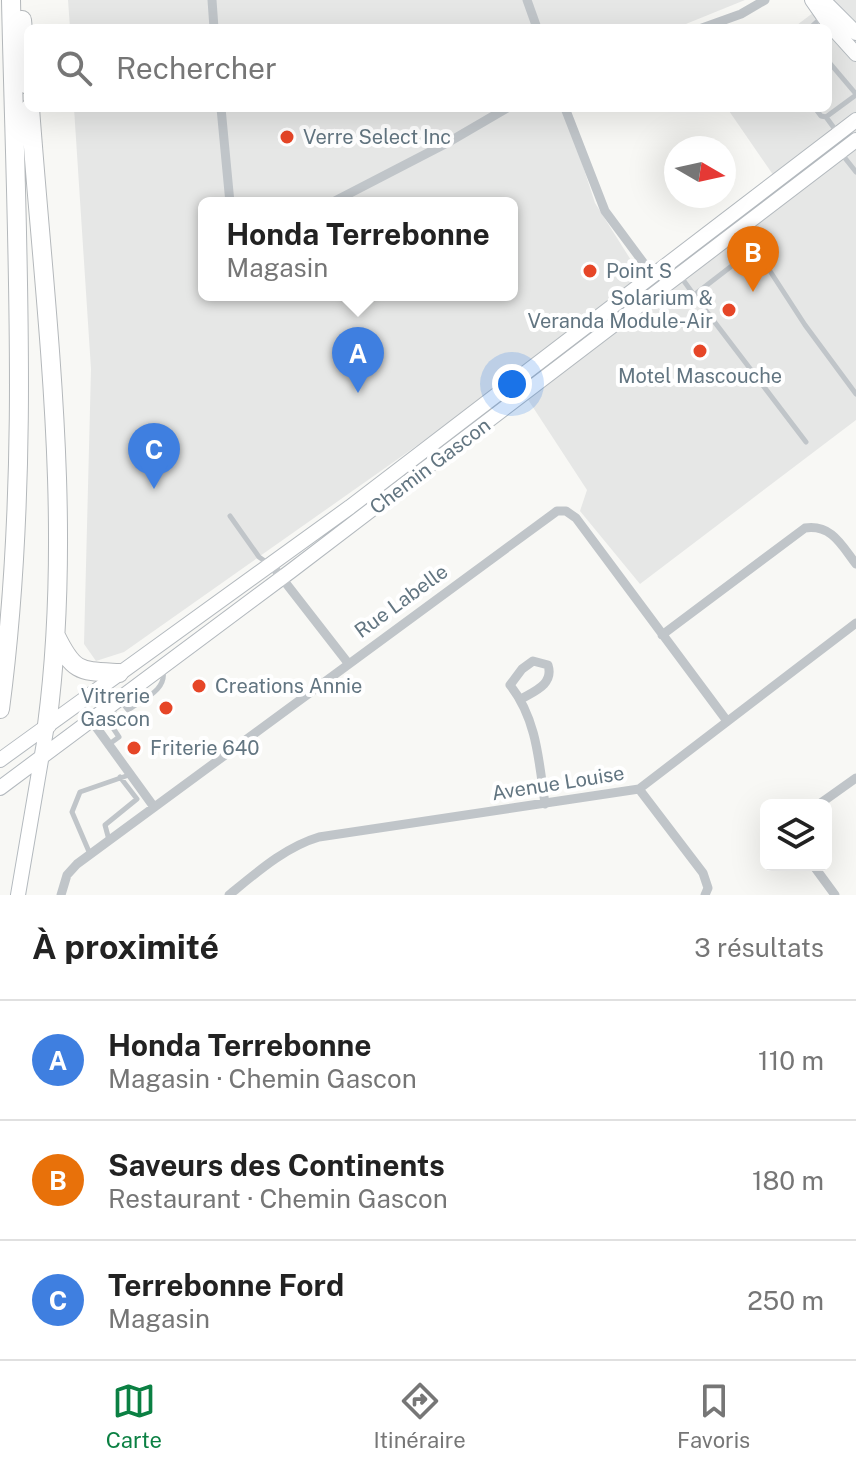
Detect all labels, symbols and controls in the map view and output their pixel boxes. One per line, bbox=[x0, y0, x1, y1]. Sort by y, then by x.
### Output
search box bbox=[24, 24, 832, 112]
icon: search bbox=[52, 46, 96, 90]
text: Rechercher bbox=[116, 50, 277, 86]
place label: Verre Select Inc bbox=[303, 125, 451, 149]
marker: Verre Select Inc bbox=[278, 128, 296, 146]
north arrow bbox=[664, 136, 736, 208]
popup bbox=[198, 197, 518, 301]
text: Honda Terrebonne bbox=[226, 216, 490, 252]
pin: B bbox=[727, 226, 779, 292]
text: Magasin bbox=[226, 252, 328, 283]
place label: Point S bbox=[606, 259, 672, 283]
marker: Point S bbox=[581, 262, 599, 280]
place label: Solarium & Veranda Module-Air bbox=[527, 286, 713, 333]
marker: Solarium & Veranda Module-Air bbox=[720, 301, 738, 319]
pin: A bbox=[332, 327, 384, 393]
marker: Motel Mascouche bbox=[691, 342, 709, 360]
your location bbox=[492, 364, 532, 404]
place label: Motel Mascouche bbox=[618, 364, 782, 388]
street label: Chemin Gascon bbox=[365, 413, 495, 519]
pin: C bbox=[128, 423, 180, 489]
street label: Rue Labelle bbox=[350, 559, 452, 643]
place label: Creations Annie bbox=[215, 674, 362, 698]
marker: Creations Annie bbox=[190, 677, 208, 695]
place label: Vitrerie Gascon bbox=[81, 684, 150, 731]
marker: Vitrerie Gascon bbox=[157, 699, 175, 717]
place label: Friterie 640 bbox=[150, 736, 260, 760]
marker: Friterie 640 bbox=[125, 739, 143, 757]
street label: Avenue Louise bbox=[490, 761, 626, 805]
map controls bbox=[760, 799, 832, 871]
button: layers bbox=[760, 799, 832, 871]
text: À proximité bbox=[32, 927, 219, 967]
text: 3 résultats bbox=[694, 932, 824, 963]
text: Honda Terrebonne bbox=[108, 1027, 372, 1063]
text: A bbox=[49, 1045, 67, 1076]
text: 110 m bbox=[758, 1045, 824, 1076]
text: Magasin · Chemin Gascon bbox=[108, 1063, 417, 1094]
text: Saveurs des Continents bbox=[108, 1147, 445, 1183]
text: B bbox=[49, 1165, 67, 1196]
text: 180 m bbox=[752, 1165, 824, 1196]
text: Restaurant · Chemin Gascon bbox=[108, 1183, 448, 1214]
text: Terrebonne Ford bbox=[108, 1267, 344, 1303]
text: C bbox=[49, 1285, 67, 1316]
text: 250 m bbox=[747, 1285, 824, 1316]
text: Magasin bbox=[108, 1303, 210, 1334]
tab: Carte bbox=[106, 1379, 162, 1453]
tab: Itinéraire bbox=[373, 1379, 466, 1453]
tab: Favoris bbox=[677, 1379, 750, 1453]

